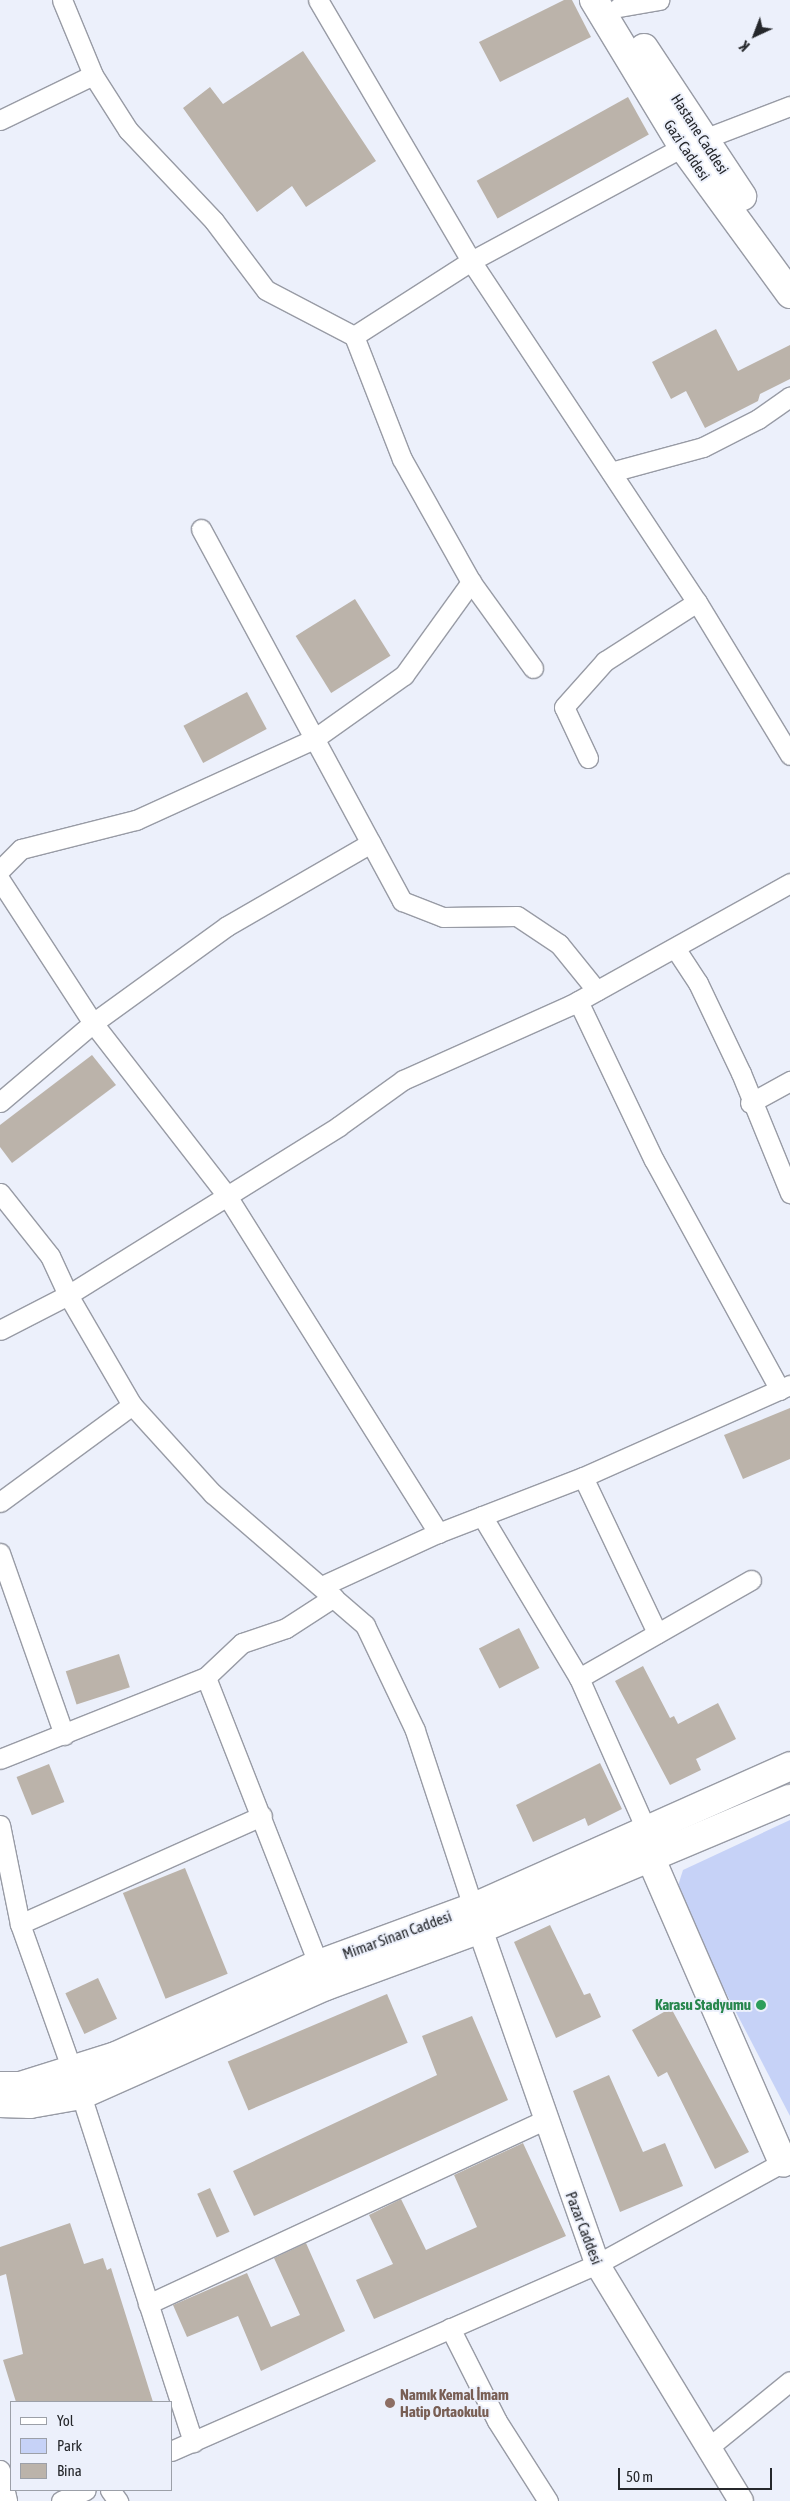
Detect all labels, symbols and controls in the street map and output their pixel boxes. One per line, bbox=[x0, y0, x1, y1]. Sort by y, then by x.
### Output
north arrow bbox=[730, 10, 780, 60]
text: K bbox=[737, 38, 753, 54]
street label: Hastane Caddesi bbox=[667, 91, 733, 177]
street label: Gazi Caddesi bbox=[660, 116, 714, 184]
street label: Mimar Sinan Caddesi bbox=[340, 1907, 454, 1963]
place label: Karasu Stadyumu bbox=[655, 1996, 751, 2014]
marker: Karasu Stadyumu bbox=[755, 1999, 767, 2011]
street label: Pazar Caddesi bbox=[562, 2189, 606, 2267]
place label: Namık Kemal İmam Hatip Ortaokulu bbox=[400, 2385, 509, 2420]
marker: Namık Kemal İmam Hatip Ortaokulu bbox=[384, 2397, 396, 2409]
legend bbox=[10, 2401, 172, 2491]
text: Yol bbox=[57, 2412, 74, 2429]
text: Park bbox=[57, 2437, 82, 2454]
scale bar bbox=[620, 2458, 774, 2490]
text: Bina bbox=[57, 2462, 82, 2479]
text: 50 m bbox=[626, 2468, 653, 2485]

